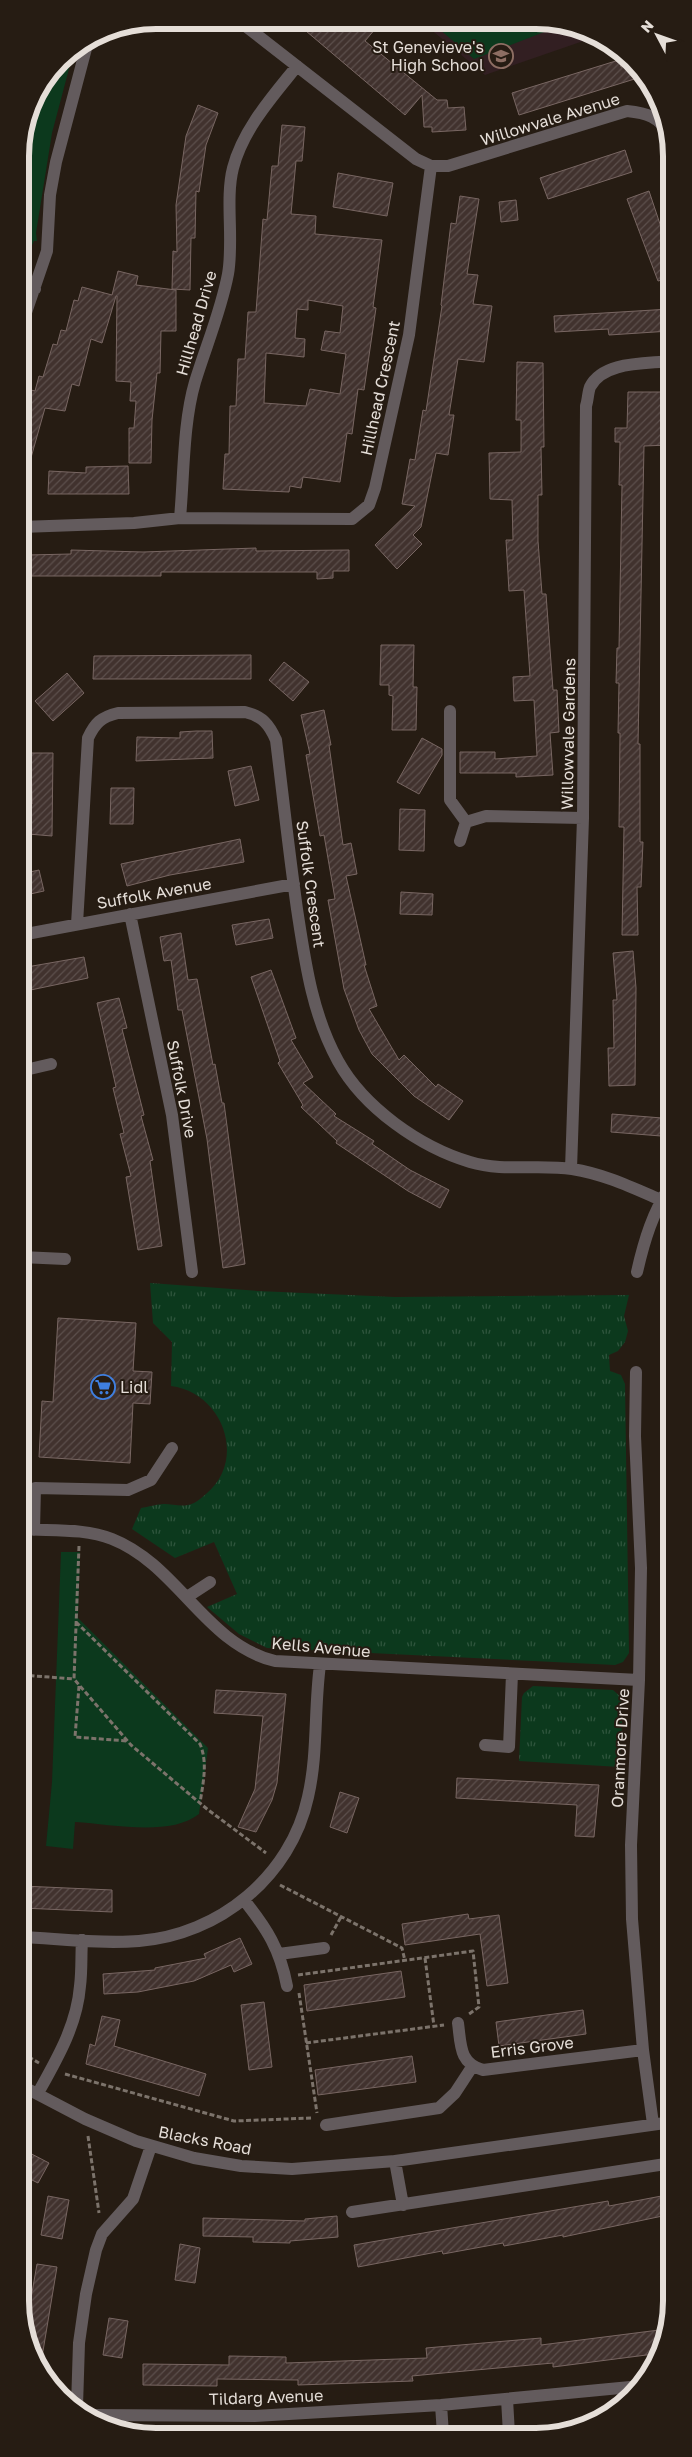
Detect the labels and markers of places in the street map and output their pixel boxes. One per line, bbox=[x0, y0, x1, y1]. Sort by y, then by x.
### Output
place label: St Genevieve's High School bbox=[372, 37, 484, 75]
school or university icon: St Genevieve's High School bbox=[488, 43, 514, 69]
supermarket icon: Lidl bbox=[90, 1374, 116, 1400]
place label: Lidl bbox=[120, 1377, 148, 1397]

